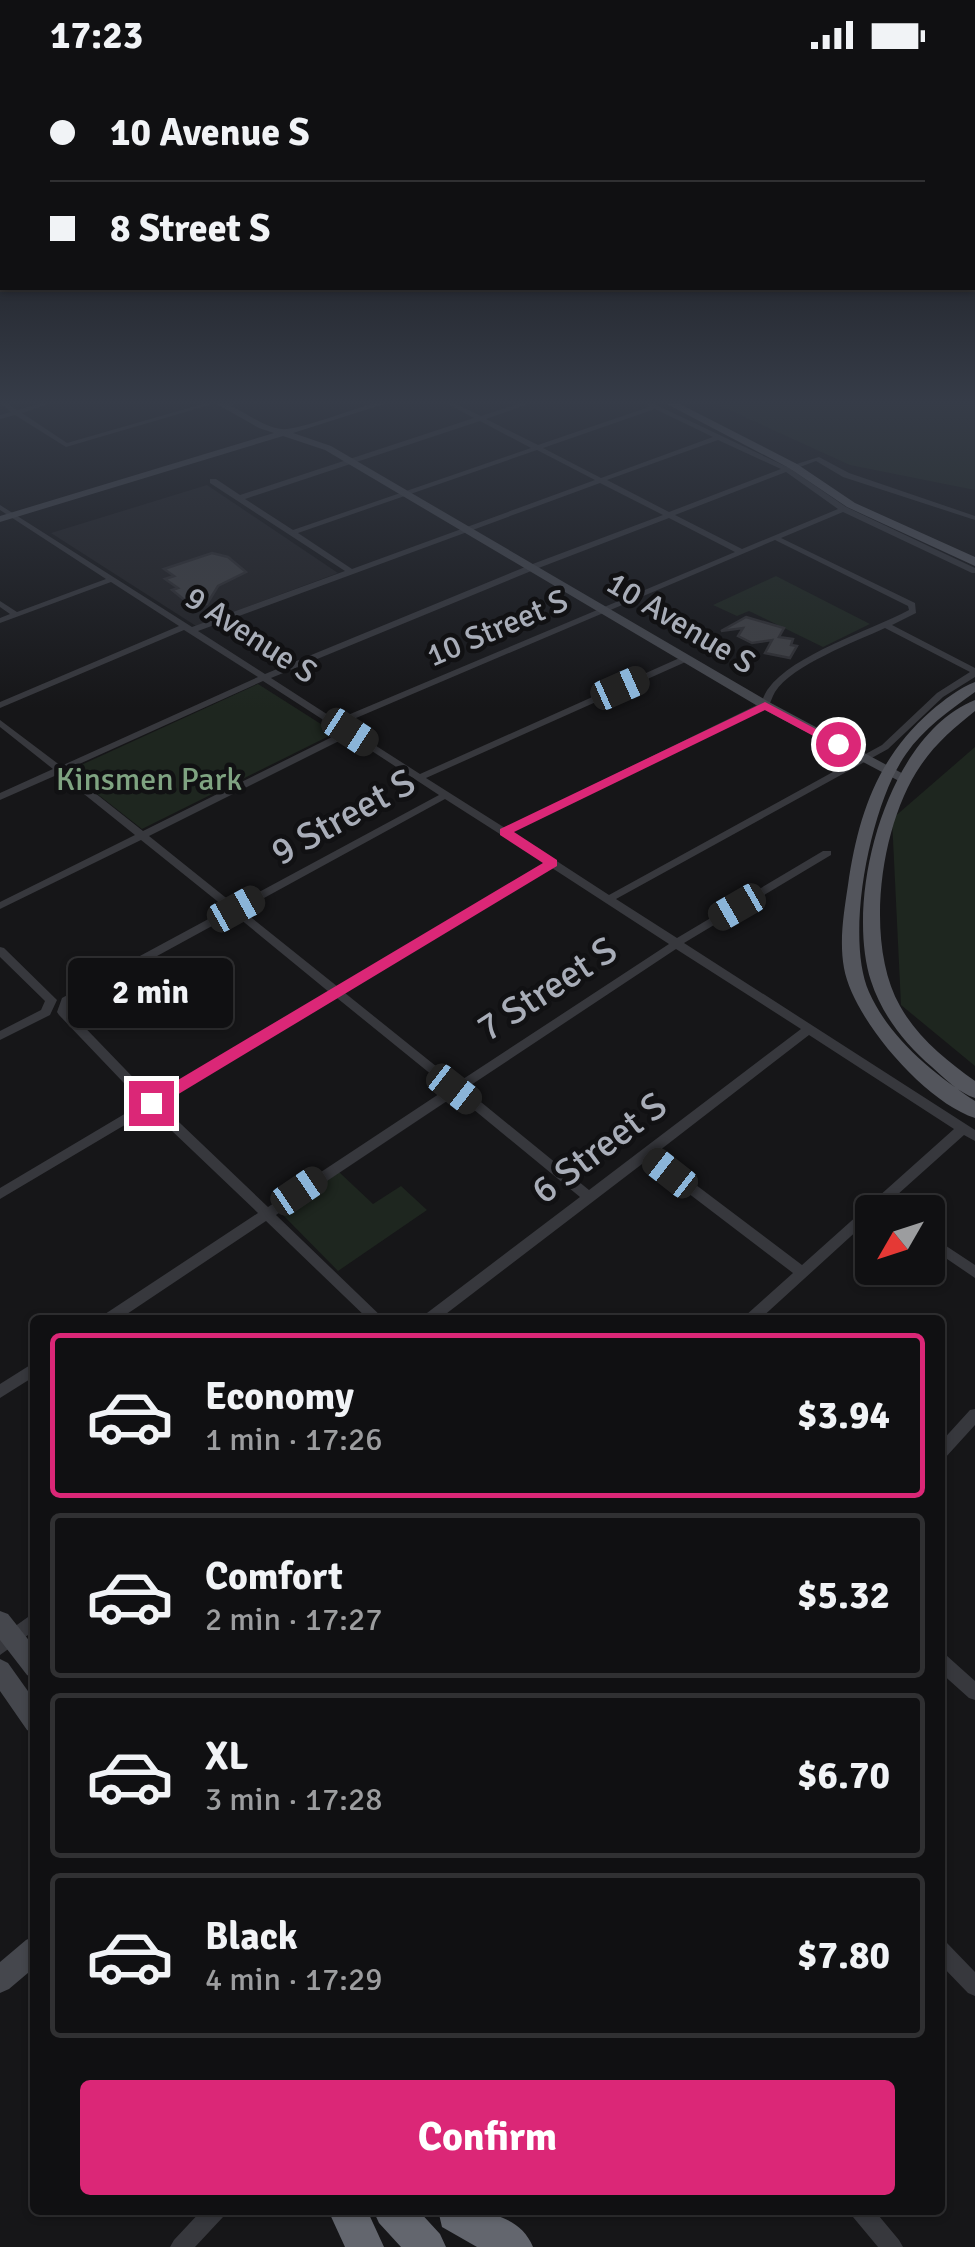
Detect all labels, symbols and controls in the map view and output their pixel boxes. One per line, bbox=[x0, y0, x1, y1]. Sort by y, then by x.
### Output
text: 17:23 bbox=[50, 12, 143, 59]
text: 10 Avenue S bbox=[110, 109, 310, 156]
text: 8 Street S bbox=[110, 205, 270, 252]
street label: 10 Avenue S bbox=[600, 563, 762, 683]
street label: 9 Avenue S bbox=[178, 578, 324, 692]
street label: 10 Street S bbox=[420, 581, 574, 675]
car bbox=[586, 662, 654, 714]
car bbox=[317, 703, 383, 761]
route start bbox=[816, 722, 861, 767]
street label: 9 Street S bbox=[263, 758, 423, 876]
park label: Kinsmen Park bbox=[56, 760, 242, 799]
car bbox=[704, 879, 770, 935]
car bbox=[202, 881, 270, 937]
street label: 7 Street S bbox=[468, 926, 626, 1052]
callout: 2 min bbox=[68, 958, 234, 1028]
text: 2 min bbox=[112, 973, 189, 1012]
car bbox=[421, 1059, 487, 1119]
route end bbox=[129, 1081, 174, 1126]
street label: 6 Street S bbox=[522, 1082, 676, 1214]
car bbox=[637, 1143, 703, 1203]
car bbox=[266, 1162, 332, 1220]
north arrow bbox=[855, 1195, 945, 1285]
map controls bbox=[855, 1195, 945, 1285]
icon: car bbox=[85, 1371, 175, 1461]
text: Economy bbox=[205, 1373, 354, 1420]
text: $3.94 bbox=[797, 1392, 890, 1439]
text: 1 min · 17:26 bbox=[205, 1420, 383, 1459]
icon: car bbox=[85, 1551, 175, 1641]
text: Comfort bbox=[205, 1553, 343, 1600]
text: $5.32 bbox=[797, 1572, 890, 1619]
text: 2 min · 17:27 bbox=[205, 1600, 383, 1639]
icon: car bbox=[85, 1731, 175, 1821]
text: XL bbox=[205, 1733, 248, 1780]
text: $6.70 bbox=[797, 1752, 890, 1799]
text: 3 min · 17:28 bbox=[205, 1780, 383, 1819]
icon: car bbox=[85, 1911, 175, 2001]
text: Black bbox=[205, 1913, 298, 1960]
text: $7.80 bbox=[797, 1932, 890, 1979]
text: 4 min · 17:29 bbox=[205, 1960, 383, 1999]
button: Confirm bbox=[80, 2080, 895, 2195]

